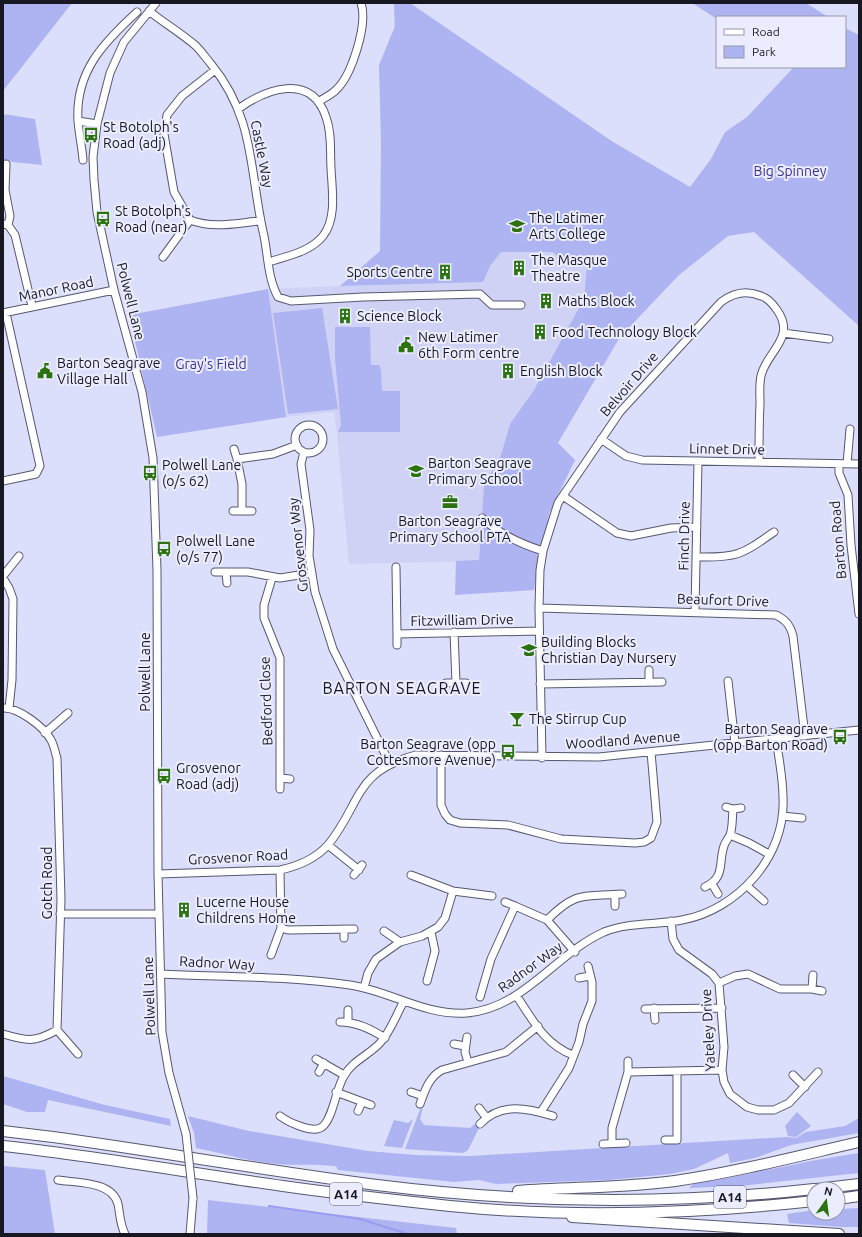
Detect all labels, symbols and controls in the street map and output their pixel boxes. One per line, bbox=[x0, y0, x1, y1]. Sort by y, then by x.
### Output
legend bbox=[716, 16, 846, 68]
text: Road bbox=[752, 25, 780, 38]
text: Park bbox=[752, 45, 776, 58]
place label: St Botolph's Road (adj) bbox=[103, 119, 179, 151]
street label: Castle Way bbox=[248, 119, 276, 189]
bus stop icon: St Botolph's Road (adj) bbox=[82, 126, 100, 144]
park label: Big Spinney bbox=[754, 163, 827, 179]
place label: St Botolph's Road (near) bbox=[115, 203, 191, 235]
bus stop icon: St Botolph's Road (near) bbox=[94, 210, 112, 228]
place label: The Latimer Arts College bbox=[529, 210, 606, 242]
school or university icon: The Latimer Arts College bbox=[508, 217, 526, 235]
place label: The Masque Theatre bbox=[531, 252, 607, 284]
building icon: The Masque Theatre bbox=[510, 259, 528, 277]
street label: Polwell Lane bbox=[114, 261, 148, 341]
building icon: Sports Centre bbox=[436, 263, 454, 281]
place label: Sports Centre bbox=[346, 264, 433, 280]
street label: Manor Road bbox=[17, 273, 95, 305]
building icon: Maths Block bbox=[537, 292, 555, 310]
place label: Maths Block bbox=[558, 293, 634, 309]
building icon: Science Block bbox=[336, 307, 354, 325]
place label: Science Block bbox=[357, 308, 442, 324]
building icon: Food Technology Block bbox=[531, 323, 549, 341]
place label: Food Technology Block bbox=[552, 324, 697, 340]
place label: New Latimer 6th Form centre bbox=[418, 329, 519, 361]
public building icon: New Latimer 6th Form centre bbox=[397, 336, 415, 354]
street label: Belvoir Drive bbox=[597, 348, 661, 420]
place label: Barton Seagrave Village Hall bbox=[57, 355, 161, 387]
park label: Gray's Field bbox=[175, 356, 247, 372]
public building icon: Barton Seagrave Village Hall bbox=[36, 362, 54, 380]
building icon: English Block bbox=[499, 362, 517, 380]
place label: English Block bbox=[520, 363, 603, 379]
street label: Linnet Drive bbox=[689, 440, 765, 458]
place label: Barton Seagrave Primary School bbox=[428, 455, 532, 487]
place label: Polwell Lane (o/s 62) bbox=[162, 457, 241, 489]
school or university icon: Barton Seagrave Primary School bbox=[407, 462, 425, 480]
bus stop icon: Polwell Lane (o/s 62) bbox=[141, 464, 159, 482]
office icon: Barton Seagrave Primary School PTA bbox=[441, 493, 459, 511]
street label: Grosvenor Way bbox=[285, 497, 311, 593]
street label: Barton Road bbox=[827, 500, 849, 580]
street label: Finch Drive bbox=[675, 501, 693, 571]
place label: Barton Seagrave Primary School PTA bbox=[389, 513, 511, 545]
place label: Polwell Lane (o/s 77) bbox=[176, 533, 255, 565]
bus stop icon: Polwell Lane (o/s 77) bbox=[155, 540, 173, 558]
street label: Beaufort Drive bbox=[677, 590, 769, 610]
street label: Fitzwilliam Drive bbox=[410, 611, 514, 629]
street label: Polwell Lane bbox=[137, 632, 153, 712]
place label: Building Blocks Christian Day Nursery bbox=[541, 634, 676, 666]
school or university icon: Building Blocks Christian Day Nursery bbox=[520, 641, 538, 659]
street label: Bedford Close bbox=[256, 656, 276, 746]
district label: BARTON SEAGRAVE bbox=[322, 679, 482, 697]
bar icon: The Stirrup Cup bbox=[508, 710, 526, 728]
place label: The Stirrup Cup bbox=[529, 711, 627, 727]
place label: Barton Seagrave (opp Barton Road) bbox=[713, 721, 828, 753]
street label: Woodland Avenue bbox=[565, 728, 681, 752]
bus stop icon: Barton Seagrave (opp Barton Road) bbox=[831, 728, 849, 746]
place label: Barton Seagrave (opp Cottesmore Avenue) bbox=[360, 736, 496, 768]
bus stop icon: Barton Seagrave (opp Cottesmore Avenue) bbox=[499, 743, 517, 761]
place label: Grosvenor Road (adj) bbox=[176, 760, 242, 792]
bus stop icon: Grosvenor Road (adj) bbox=[155, 767, 173, 785]
street label: Grosvenor Road bbox=[187, 846, 289, 868]
street label: Gotch Road bbox=[39, 847, 55, 919]
place label: Lucerne House Childrens Home bbox=[196, 894, 296, 926]
building icon: Lucerne House Childrens Home bbox=[175, 901, 193, 919]
street label: Radnor Way bbox=[495, 938, 565, 996]
street label: Radnor Way bbox=[179, 953, 255, 973]
street label: Polwell Lane bbox=[140, 956, 158, 1036]
street label: Yateley Drive bbox=[698, 988, 718, 1072]
north arrow bbox=[806, 1181, 846, 1221]
road number: A14 bbox=[330, 1183, 362, 1205]
text: N bbox=[823, 1184, 834, 1198]
road number: A14 bbox=[714, 1186, 746, 1208]

